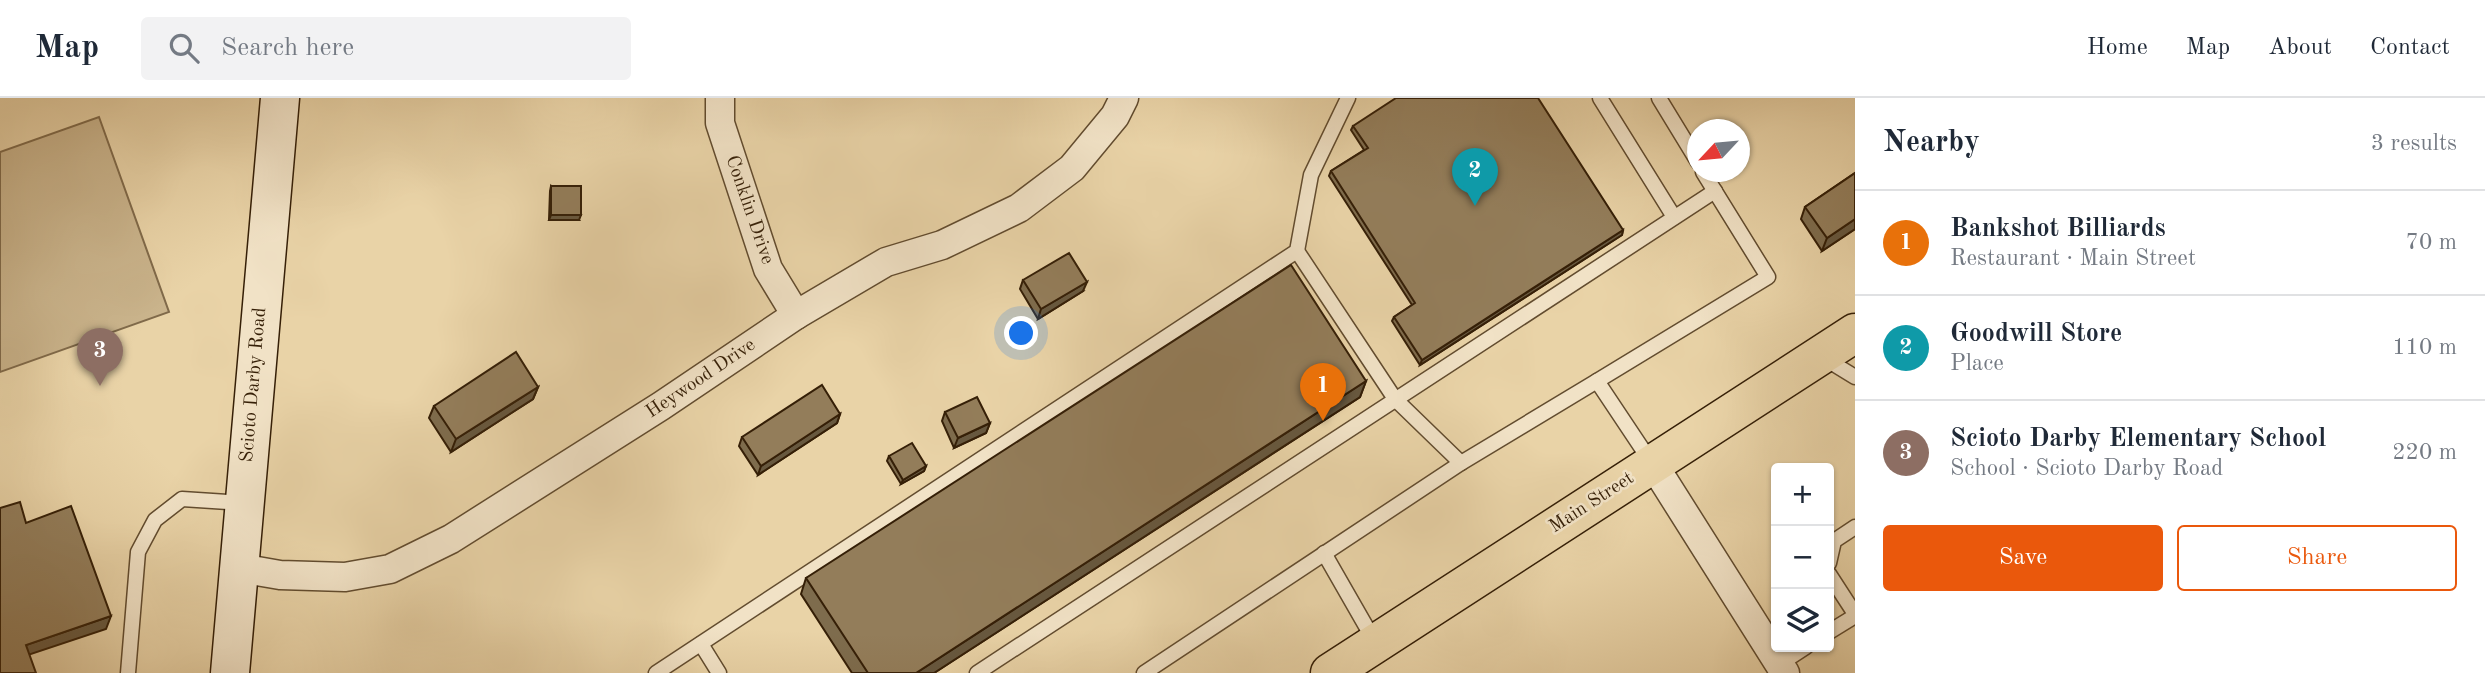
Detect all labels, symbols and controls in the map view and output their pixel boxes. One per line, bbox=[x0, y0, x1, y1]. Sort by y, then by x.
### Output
search box bbox=[141, 17, 631, 80]
icon: search bbox=[165, 29, 203, 67]
text: Map bbox=[35, 32, 99, 65]
text: Search here bbox=[221, 35, 354, 61]
text: Home bbox=[2087, 36, 2148, 60]
text: Map bbox=[2186, 36, 2230, 60]
text: About bbox=[2268, 36, 2332, 60]
text: Contact bbox=[2370, 36, 2450, 60]
north arrow bbox=[1687, 119, 1750, 182]
text: Nearby bbox=[1883, 128, 1980, 158]
text: 3 results bbox=[2371, 132, 2457, 155]
pin: 2 bbox=[1452, 148, 1498, 206]
street label: Conklin Drive bbox=[721, 153, 777, 267]
text: Bankshot Billiards bbox=[1950, 216, 2166, 242]
text: 1 bbox=[1899, 231, 1913, 254]
text: 70 m bbox=[2406, 231, 2457, 254]
text: Restaurant · Main Street bbox=[1950, 247, 2196, 270]
street label: Scioto Darby Road bbox=[238, 307, 270, 463]
your location bbox=[1004, 316, 1038, 350]
text: Goodwill Store bbox=[1950, 321, 2122, 347]
pin: 3 bbox=[77, 328, 123, 386]
street label: Heywood Drive bbox=[643, 336, 759, 422]
text: 2 bbox=[1899, 336, 1913, 359]
text: 110 m bbox=[2392, 336, 2457, 359]
text: Place bbox=[1950, 352, 2004, 375]
pin: 1 bbox=[1300, 363, 1346, 421]
text: Scioto Darby Elementary School bbox=[1950, 426, 2326, 452]
text: 3 bbox=[1899, 441, 1913, 464]
text: 220 m bbox=[2392, 441, 2457, 464]
text: School · Scioto Darby Road bbox=[1950, 457, 2223, 480]
map controls bbox=[1771, 463, 1834, 652]
button: + bbox=[1771, 463, 1834, 526]
street label: Main Street bbox=[1546, 469, 1638, 537]
button: Save bbox=[1883, 525, 2163, 591]
button: Share bbox=[2177, 525, 2457, 591]
button: − bbox=[1771, 526, 1834, 589]
button: layers bbox=[1771, 589, 1834, 652]

